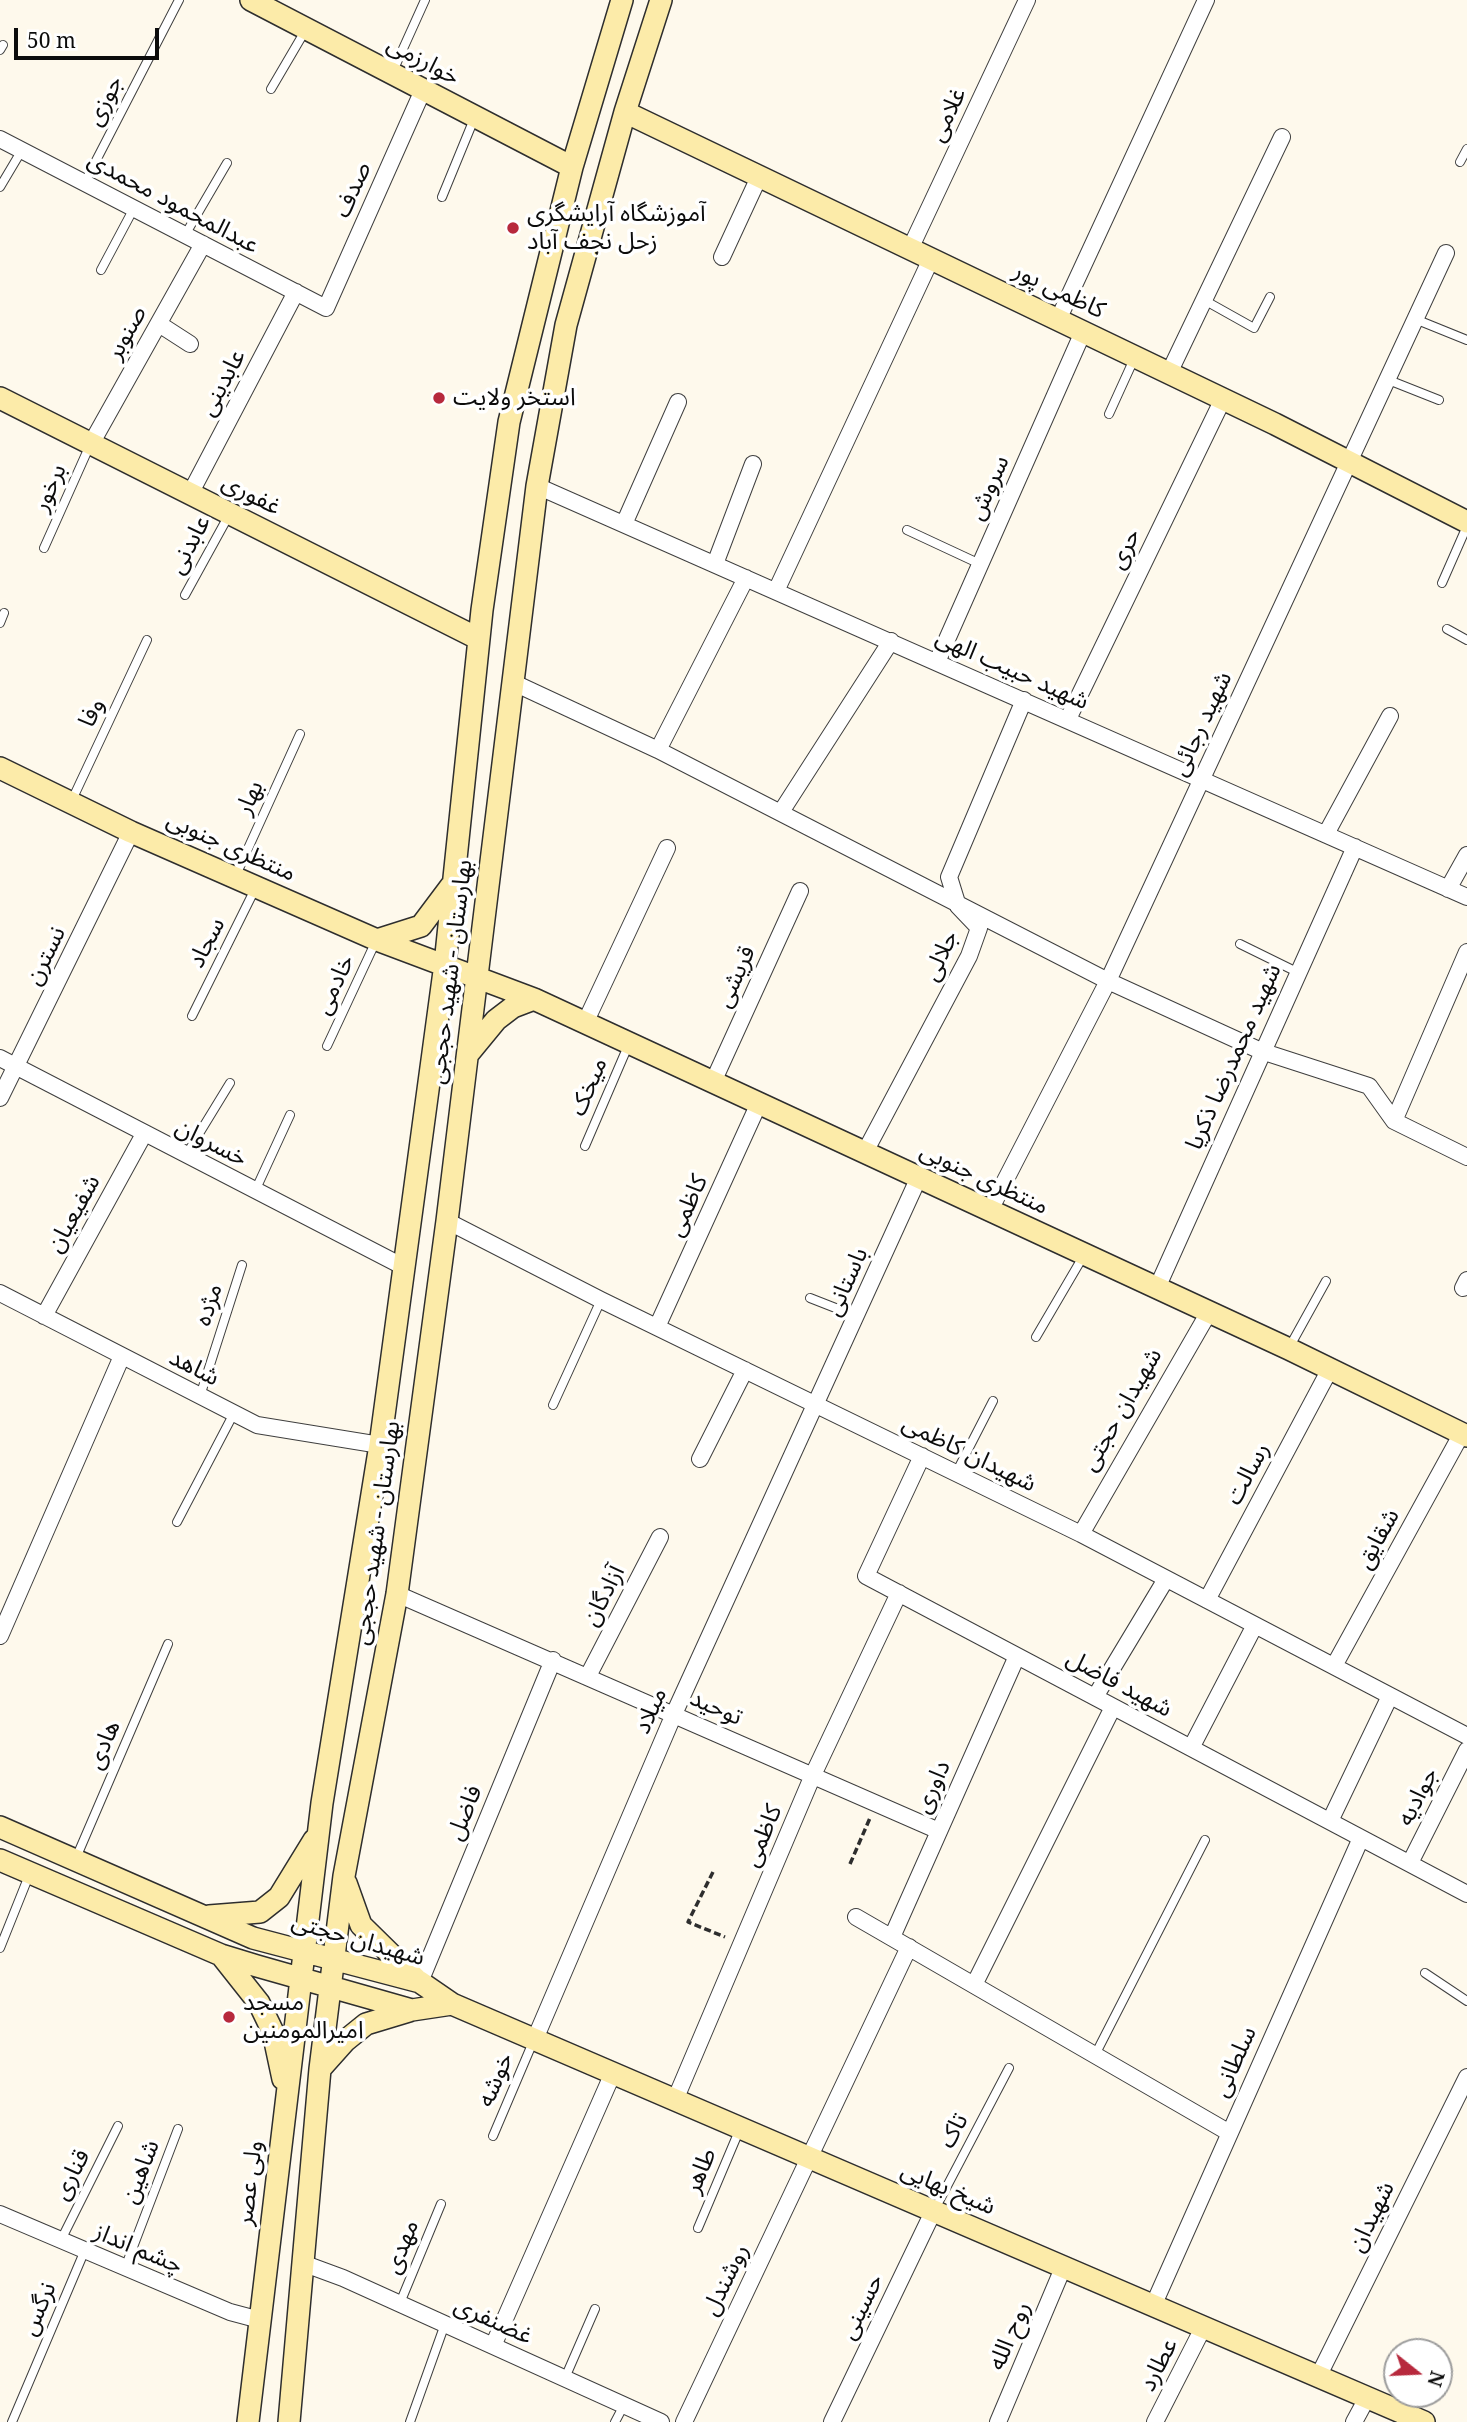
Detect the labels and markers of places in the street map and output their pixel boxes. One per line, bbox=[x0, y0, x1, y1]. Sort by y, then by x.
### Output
place label: آموزشگاه آرایشگری زحل نجف آباد bbox=[527, 200, 706, 256]
marker: آموزشگاه آرایشگری زحل نجف آباد bbox=[505, 220, 521, 236]
place label: استخر ولایت bbox=[453, 384, 576, 412]
marker: استخر ولایت bbox=[431, 390, 447, 406]
place label: مسجد امیرالمومنین bbox=[243, 1989, 364, 2045]
marker: مسجد امیرالمومنین bbox=[221, 2009, 237, 2025]

